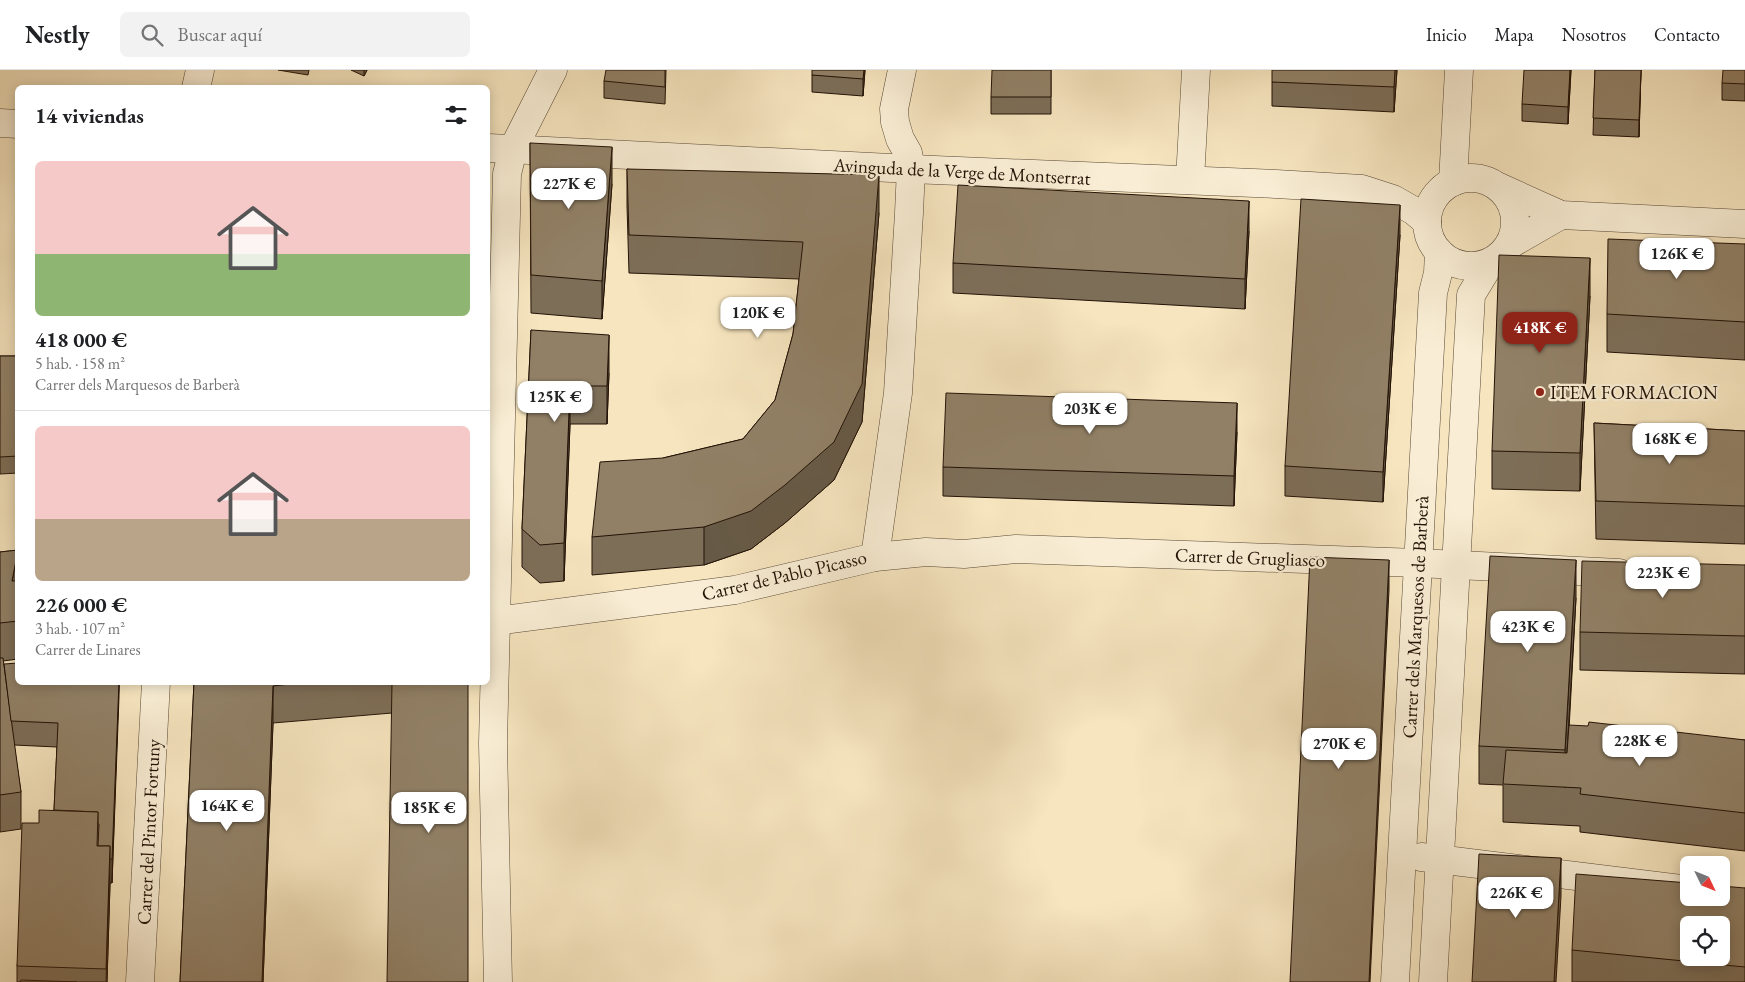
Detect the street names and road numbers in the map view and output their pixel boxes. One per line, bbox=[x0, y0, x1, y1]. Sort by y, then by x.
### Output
street label: Avinguda de la Verge de Montserrat bbox=[832, 152, 1091, 191]
street label: Carrer dels Marquesos de Barberà bbox=[1397, 494, 1434, 739]
street label: Carrer de Grugliasco bbox=[1174, 542, 1326, 573]
street label: Carrer de Pablo Picasso bbox=[699, 544, 869, 607]
street label: Carrer del Pintor Fortuny bbox=[131, 738, 166, 925]

